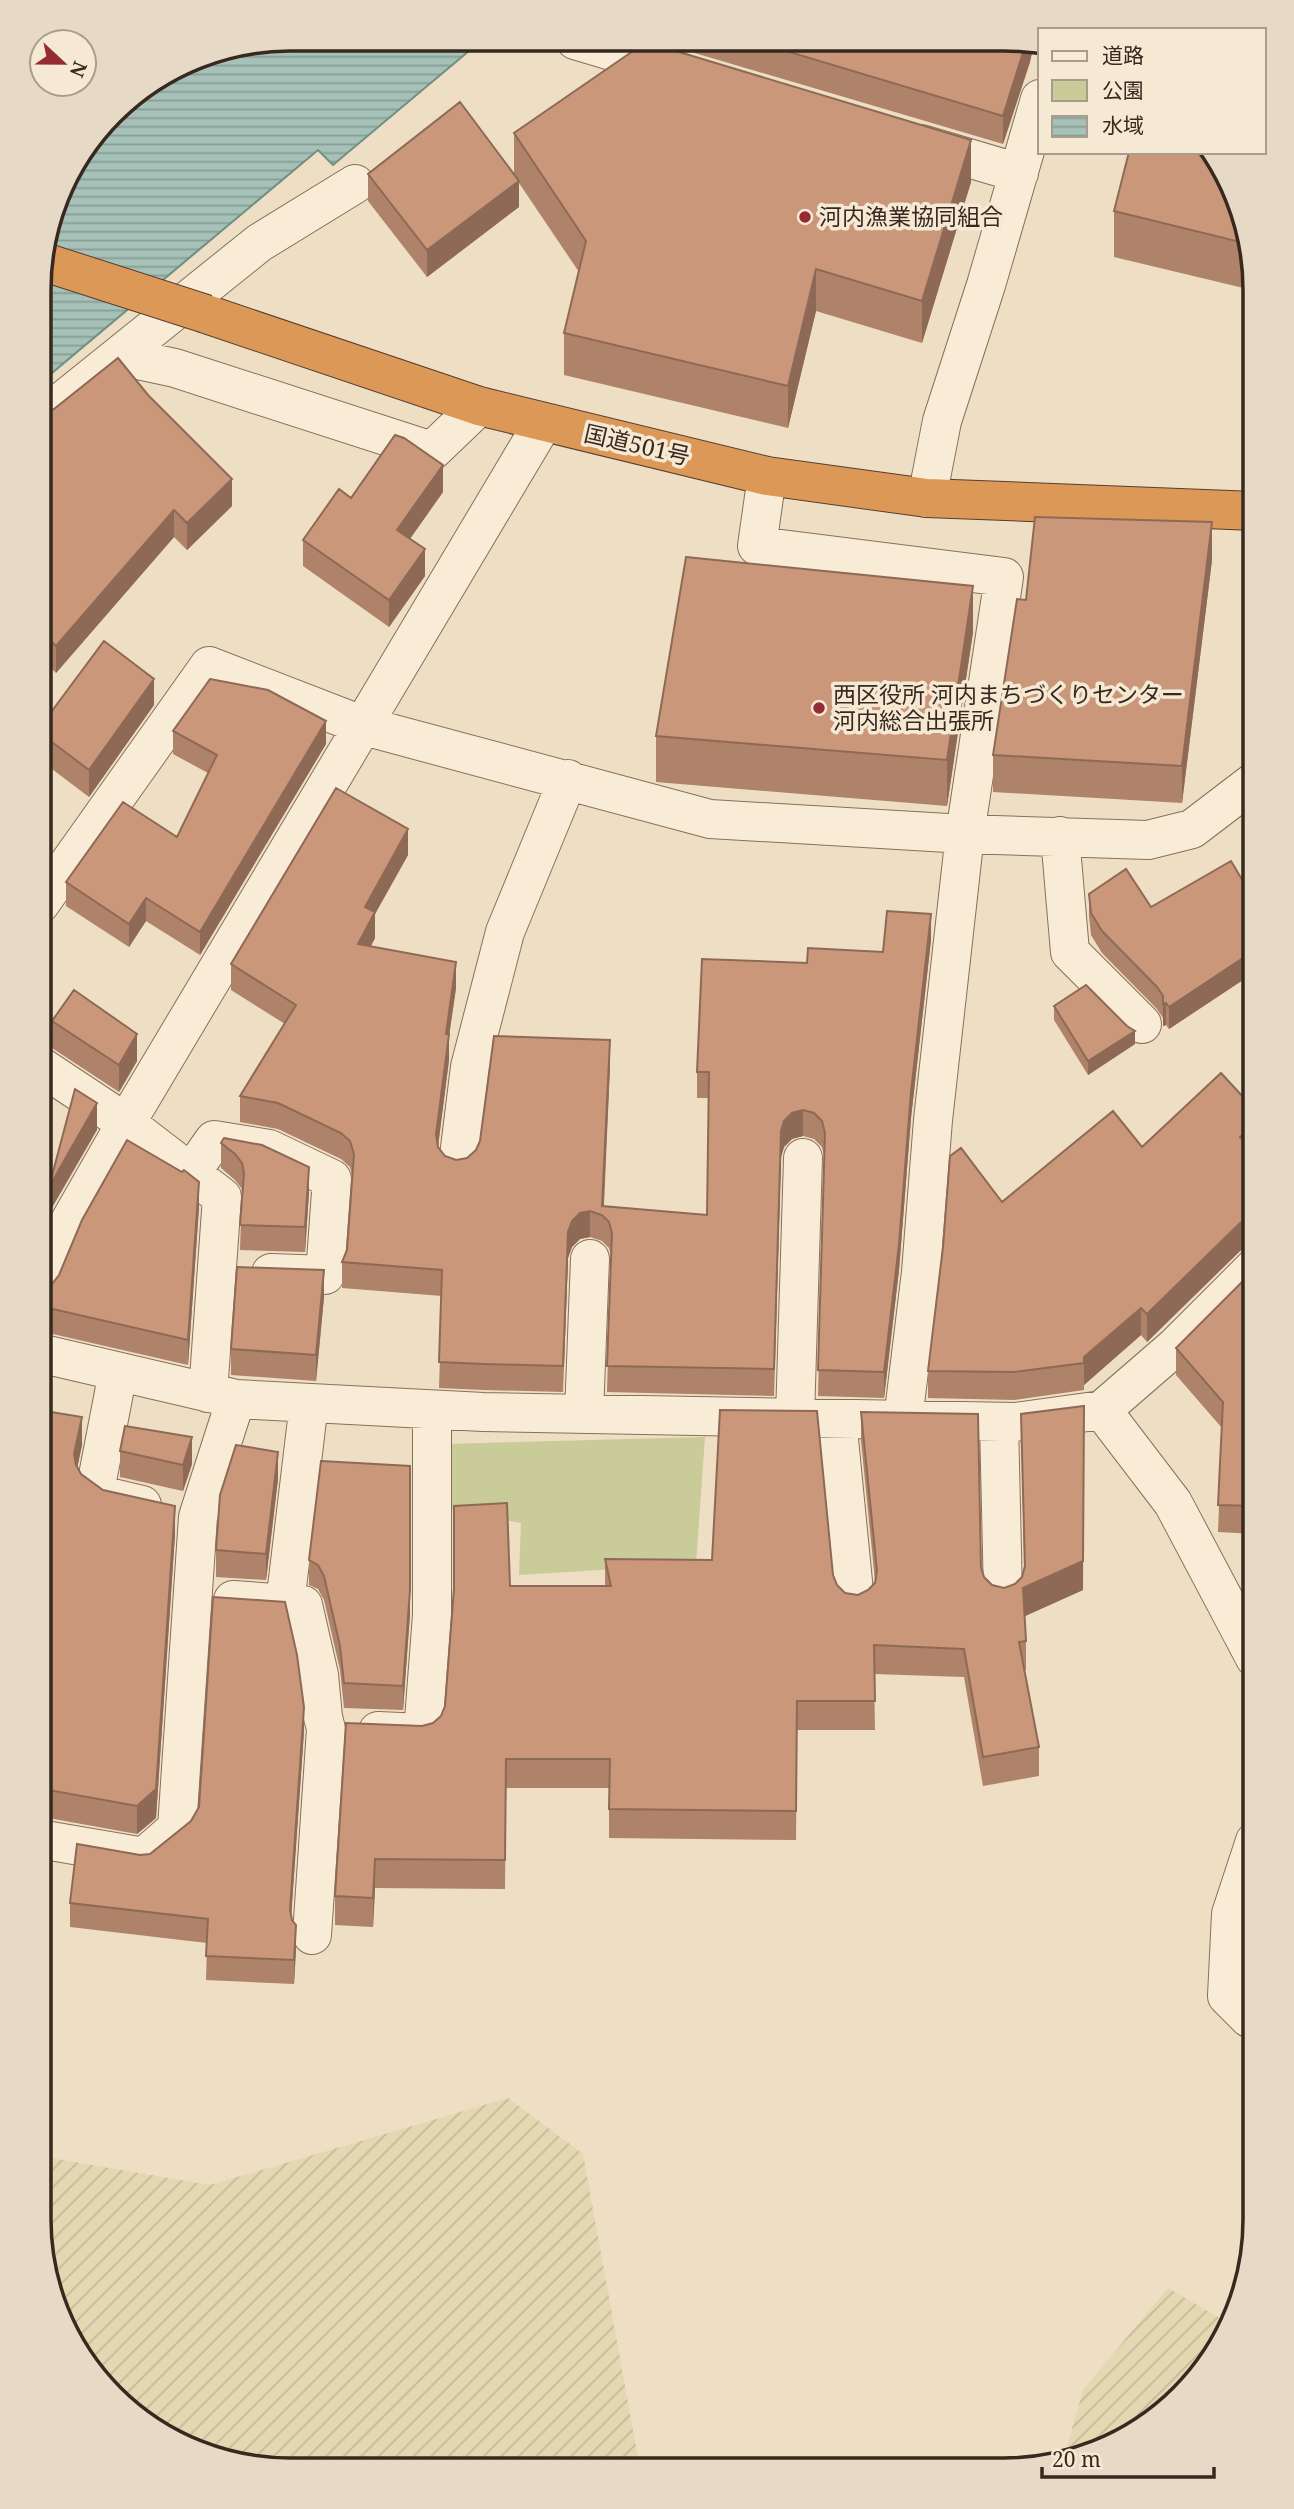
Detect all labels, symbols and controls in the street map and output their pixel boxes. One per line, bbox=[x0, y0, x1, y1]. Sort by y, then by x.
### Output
north arrow bbox=[28, 28, 98, 98]
legend bbox=[1038, 28, 1266, 154]
text: 道路 bbox=[1102, 41, 1144, 69]
text: N bbox=[64, 58, 94, 81]
text: 公園 bbox=[1102, 76, 1144, 104]
text: 水域 bbox=[1102, 111, 1144, 139]
place label: 河内漁業協同組合 bbox=[819, 200, 1003, 232]
marker: 河内漁業協同組合 bbox=[797, 209, 813, 225]
street label: 国道501号 bbox=[581, 416, 693, 472]
place label: 西区役所 河内まちづくりセンター 河内総合出張所 bbox=[833, 678, 1184, 736]
marker: 西区役所 河内まちづくりセンター 河内総合出張所 bbox=[811, 700, 827, 716]
scale bar bbox=[1042, 2436, 1214, 2480]
text: 20 m bbox=[1052, 2445, 1101, 2473]

